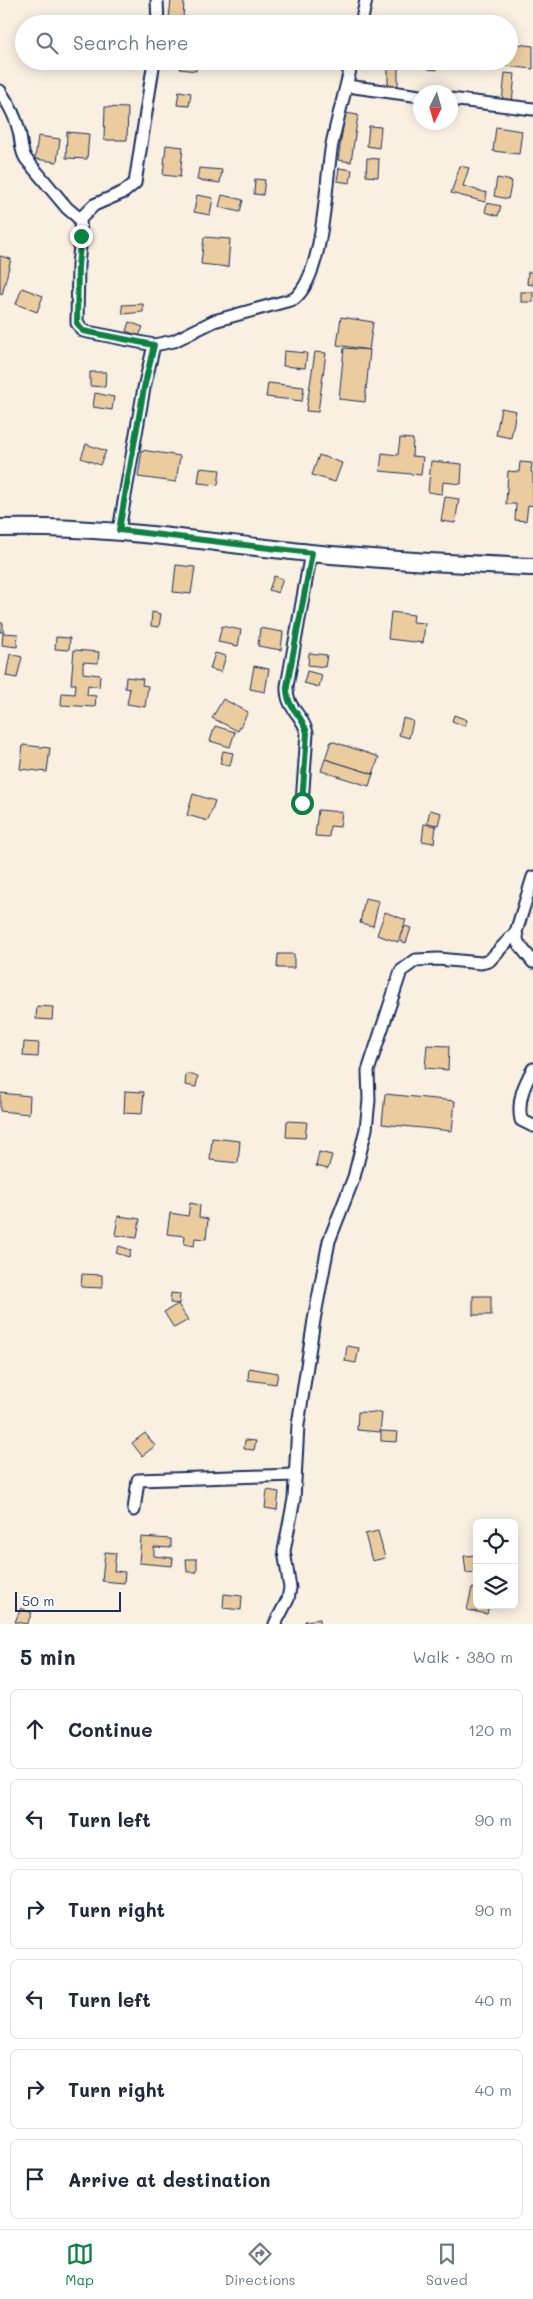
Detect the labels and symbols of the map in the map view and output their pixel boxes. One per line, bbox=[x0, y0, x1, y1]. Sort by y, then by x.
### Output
north arrow bbox=[413, 85, 458, 130]
route end bbox=[70, 225, 93, 248]
route start bbox=[291, 792, 314, 815]
scale bar bbox=[15, 1589, 121, 1612]

